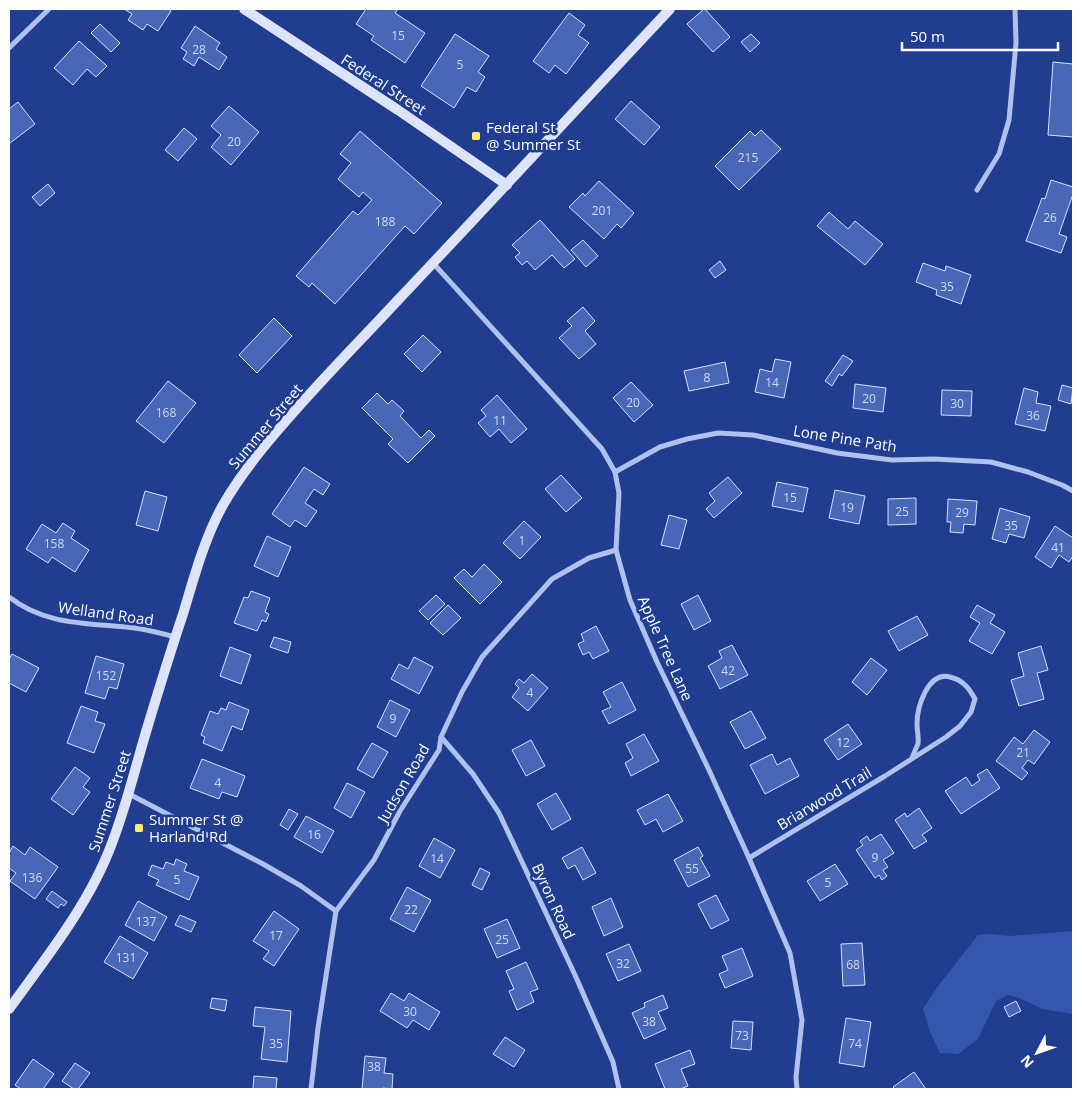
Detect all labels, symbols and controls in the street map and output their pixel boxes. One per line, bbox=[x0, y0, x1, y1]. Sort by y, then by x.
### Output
scale bar bbox=[902, 20, 1058, 52]
text: 50 m bbox=[910, 26, 945, 46]
house number: 15 bbox=[391, 27, 405, 44]
house number: 28 bbox=[192, 41, 206, 58]
street label: Federal Street bbox=[338, 49, 430, 119]
house number: 5 bbox=[457, 56, 464, 73]
place label: Federal St @ Summer St bbox=[486, 117, 581, 154]
marker: Federal St @ Summer St bbox=[470, 130, 482, 142]
house number: 20 bbox=[227, 133, 241, 150]
house number: 215 bbox=[738, 149, 758, 166]
house number: 201 bbox=[592, 202, 612, 219]
house number: 26 bbox=[1043, 209, 1057, 226]
house number: 188 bbox=[375, 213, 395, 230]
house number: 35 bbox=[940, 278, 954, 295]
house number: 8 bbox=[704, 369, 711, 386]
house number: 14 bbox=[765, 374, 779, 391]
street label: Summer Street bbox=[223, 379, 307, 473]
house number: 20 bbox=[862, 390, 876, 407]
house number: 20 bbox=[626, 394, 640, 411]
house number: 30 bbox=[950, 395, 964, 412]
house number: 168 bbox=[156, 404, 176, 421]
house number: 36 bbox=[1026, 407, 1040, 424]
house number: 11 bbox=[493, 412, 507, 429]
street label: Lone Pine Path bbox=[792, 420, 898, 456]
house number: 15 bbox=[783, 489, 797, 506]
house number: 19 bbox=[840, 499, 854, 516]
house number: 25 bbox=[895, 503, 909, 520]
house number: 29 bbox=[955, 504, 969, 521]
house number: 35 bbox=[1004, 517, 1018, 534]
house number: 1 bbox=[519, 532, 525, 549]
house number: 158 bbox=[44, 535, 64, 552]
house number: 41 bbox=[1051, 539, 1065, 556]
street label: Apple Tree Lane bbox=[634, 592, 698, 704]
street label: Welland Road bbox=[57, 596, 155, 630]
house number: 42 bbox=[721, 662, 735, 679]
house number: 152 bbox=[96, 667, 116, 684]
house number: 4 bbox=[527, 684, 534, 701]
house number: 9 bbox=[390, 710, 397, 727]
house number: 12 bbox=[836, 734, 850, 751]
street label: Judson Road bbox=[371, 740, 434, 828]
house number: 21 bbox=[1016, 744, 1030, 761]
street label: Summer Street bbox=[83, 748, 135, 854]
street label: Briarwood Trail bbox=[773, 762, 875, 834]
house number: 4 bbox=[215, 774, 222, 791]
place label: Summer St @ Harland Rd bbox=[149, 809, 244, 846]
marker: Summer St @ Harland Rd bbox=[133, 822, 145, 834]
house number: 16 bbox=[307, 826, 321, 843]
house number: 9 bbox=[872, 849, 879, 866]
house number: 14 bbox=[430, 850, 444, 867]
street label: Byron Road bbox=[528, 860, 580, 942]
house number: 55 bbox=[685, 860, 699, 877]
house number: 136 bbox=[22, 869, 42, 886]
house number: 5 bbox=[174, 871, 181, 888]
house number: 5 bbox=[825, 874, 832, 891]
house number: 22 bbox=[404, 901, 418, 918]
house number: 137 bbox=[136, 913, 156, 930]
house number: 17 bbox=[269, 927, 283, 944]
house number: 25 bbox=[495, 931, 509, 948]
house number: 131 bbox=[116, 949, 136, 966]
house number: 32 bbox=[616, 955, 630, 972]
house number: 68 bbox=[846, 956, 860, 973]
house number: 30 bbox=[403, 1003, 417, 1020]
house number: 38 bbox=[642, 1013, 656, 1030]
house number: 73 bbox=[735, 1027, 749, 1044]
north arrow bbox=[1012, 1028, 1062, 1078]
house number: 35 bbox=[269, 1035, 283, 1052]
house number: 74 bbox=[848, 1035, 862, 1052]
text: N bbox=[1016, 1051, 1038, 1072]
house number: 38 bbox=[367, 1058, 381, 1075]

